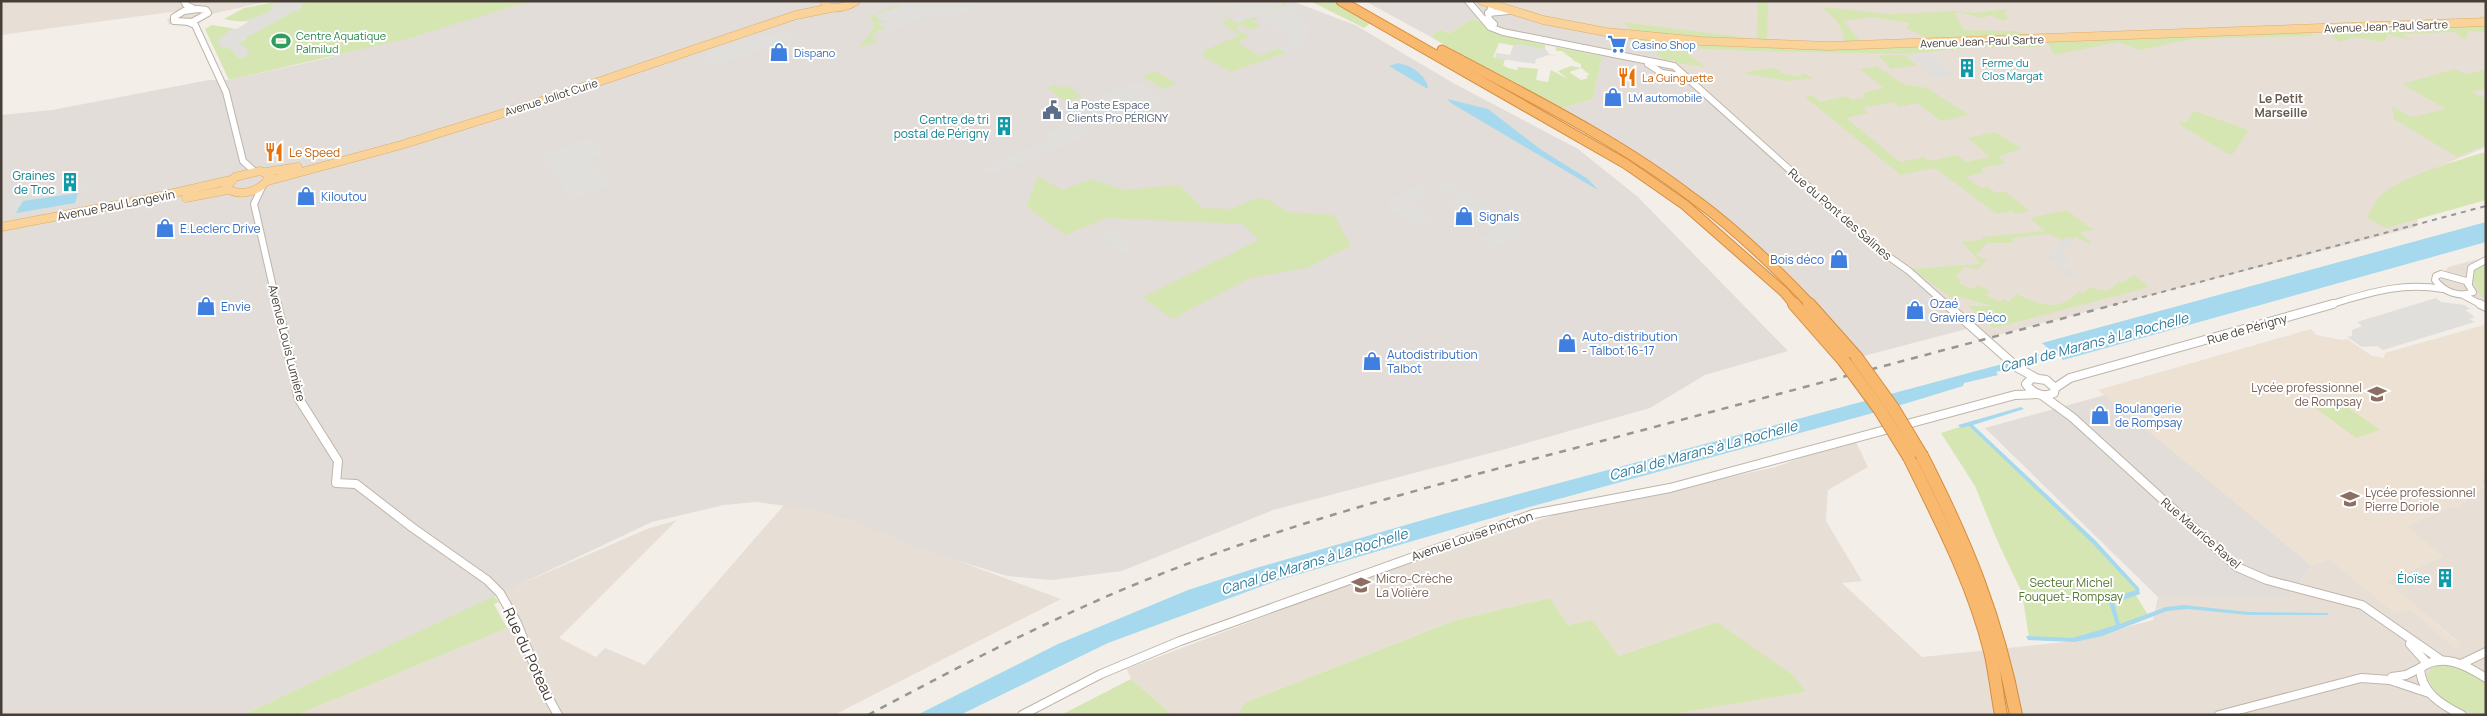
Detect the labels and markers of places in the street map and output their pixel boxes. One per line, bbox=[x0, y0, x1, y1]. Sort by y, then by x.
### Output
place label: Centre Aquatique Palmilud bbox=[296, 28, 387, 56]
sports icon: Centre Aquatique Palmilud bbox=[270, 30, 292, 52]
supermarket icon: Casino Shop bbox=[1606, 33, 1628, 55]
place label: Casino Shop bbox=[1632, 37, 1696, 52]
shop icon: Dispano bbox=[768, 41, 790, 63]
place label: Dispano bbox=[794, 45, 836, 60]
place label: Ferme du Clos Margat bbox=[1982, 55, 2043, 83]
building icon: Ferme du Clos Margat bbox=[1956, 57, 1978, 79]
restaurant icon: La Guinguette bbox=[1616, 66, 1638, 88]
place label: La Guinguette bbox=[1642, 70, 1714, 85]
shop icon: LM automobile bbox=[1602, 86, 1624, 108]
place label: LM automobile bbox=[1628, 90, 1703, 105]
place label: La Poste Espace Clients Pro PÉRIGNY bbox=[1067, 97, 1169, 125]
public building icon: La Poste Espace Clients Pro PÉRIGNY bbox=[1041, 99, 1063, 121]
place label: Centre de tri postal de Périgny bbox=[894, 111, 990, 142]
building icon: Centre de tri postal de Périgny bbox=[993, 115, 1015, 137]
restaurant icon: Le Speed bbox=[263, 141, 285, 163]
place label: Le Speed bbox=[289, 144, 340, 161]
place label: Graines de Troc bbox=[13, 167, 55, 198]
building icon: Graines de Troc bbox=[59, 171, 81, 193]
shop icon: Kiloutou bbox=[295, 185, 317, 207]
place label: Kiloutou bbox=[321, 188, 367, 205]
shop icon: Signals bbox=[1453, 205, 1475, 227]
place label: Signals bbox=[1479, 208, 1519, 225]
shop icon: E.Leclerc Drive bbox=[154, 217, 176, 239]
place label: E.Leclerc Drive bbox=[180, 220, 261, 237]
shop icon: Bois déco bbox=[1828, 248, 1850, 270]
place label: Bois déco bbox=[1770, 251, 1824, 268]
shop icon: Envie bbox=[195, 295, 217, 317]
place label: Ozaé Graviers Déco bbox=[1930, 295, 2006, 326]
place label: Envie bbox=[221, 298, 251, 315]
shop icon: Ozaé Graviers Déco bbox=[1904, 299, 1926, 321]
place label: Auto-distribution - Talbot 16-17 bbox=[1582, 328, 1678, 359]
shop icon: Auto-distribution - Talbot 16-17 bbox=[1556, 332, 1578, 354]
place label: Autodistribution Talbot bbox=[1387, 346, 1478, 377]
shop icon: Autodistribution Talbot bbox=[1361, 350, 1383, 372]
place label: Lycée professionnel de Rompsay bbox=[2251, 379, 2363, 410]
school or university icon: Lycée professionnel de Rompsay bbox=[2366, 383, 2388, 405]
place label: Boulangerie de Rompsay bbox=[2115, 400, 2183, 431]
shop icon: Boulangerie de Rompsay bbox=[2089, 404, 2111, 426]
place label: Lycée professionnel Pierre Doriole bbox=[2365, 484, 2476, 515]
school or university icon: Lycée professionnel Pierre Doriole bbox=[2339, 488, 2361, 510]
building icon: Éloïse bbox=[2434, 567, 2456, 589]
place label: Micro-Crèche La Volière bbox=[1376, 570, 1453, 601]
place label: Éloïse bbox=[2397, 570, 2430, 587]
school or university icon: Micro-Crèche La Volière bbox=[1350, 574, 1372, 596]

